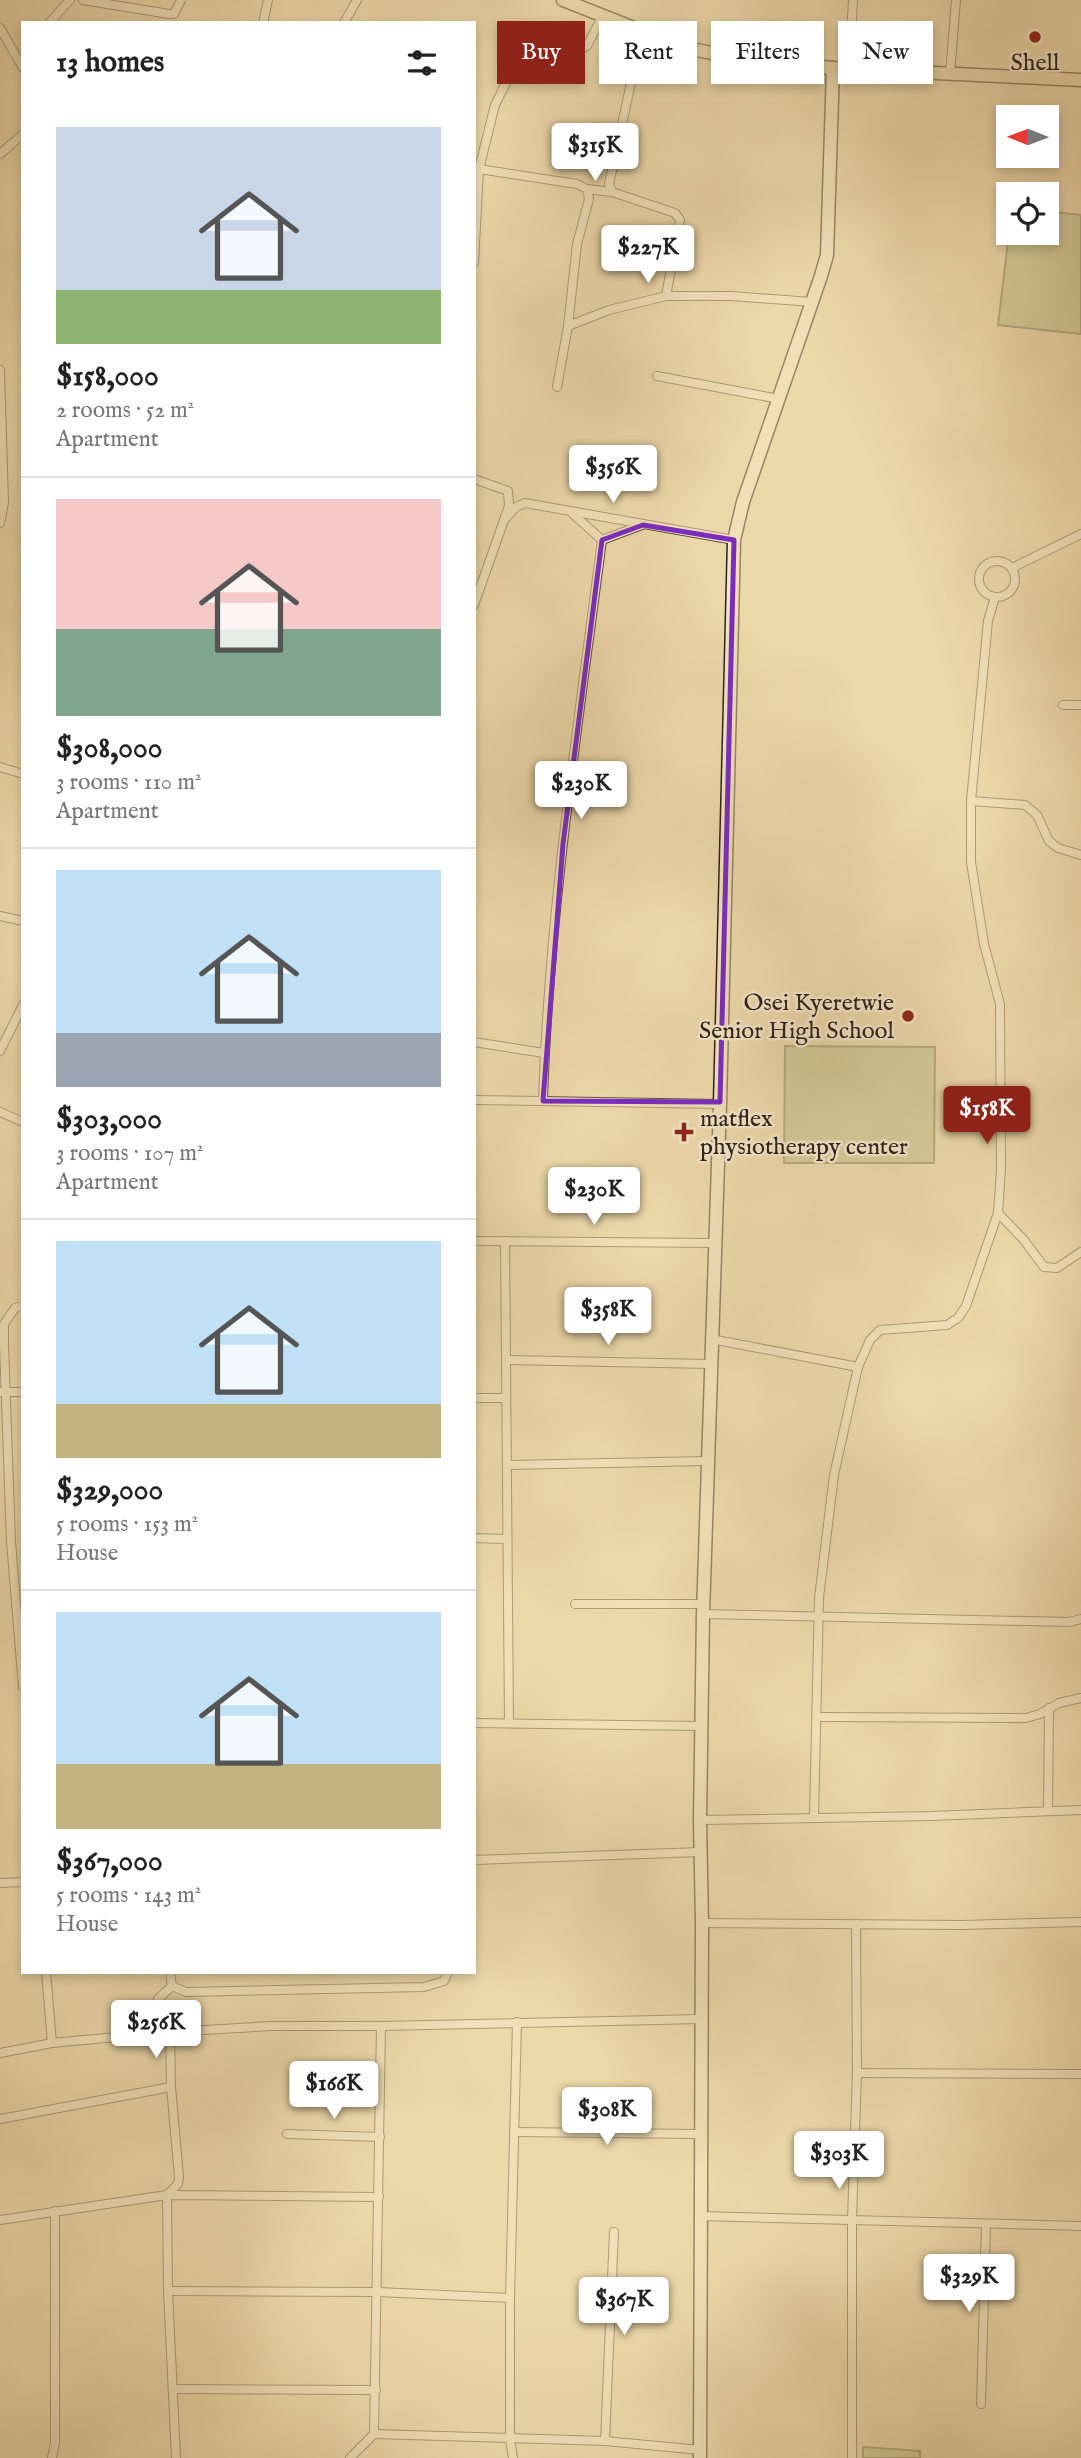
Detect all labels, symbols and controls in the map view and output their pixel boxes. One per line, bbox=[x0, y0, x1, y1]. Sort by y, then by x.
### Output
chip: Buy bbox=[497, 21, 585, 84]
chip: Rent bbox=[599, 21, 697, 84]
chip: Filters bbox=[711, 21, 824, 84]
chip: New bbox=[838, 21, 933, 84]
marker: Shell bbox=[1027, 29, 1043, 45]
text: 13 homes bbox=[56, 44, 164, 82]
icon: filters bbox=[403, 44, 441, 82]
place label: Shell bbox=[1010, 48, 1060, 79]
north arrow bbox=[996, 105, 1059, 168]
map controls bbox=[996, 105, 1059, 245]
pin: $315K bbox=[546, 124, 644, 183]
text: $315K bbox=[568, 131, 622, 160]
icon: home bbox=[186, 173, 312, 299]
button: locate bbox=[996, 182, 1059, 245]
pin: $227K bbox=[599, 226, 697, 285]
text: $227K bbox=[617, 233, 679, 262]
text: $158,000 bbox=[56, 358, 159, 396]
text: 2 rooms · 52 m² bbox=[56, 396, 194, 425]
text: Apartment bbox=[56, 425, 159, 454]
pin: $356K bbox=[564, 446, 662, 505]
text: $356K bbox=[585, 453, 641, 482]
icon: home bbox=[186, 545, 312, 671]
text: $308,000 bbox=[56, 730, 163, 768]
pin: $230K bbox=[532, 762, 630, 821]
text: 3 rooms · 110 m² bbox=[56, 768, 201, 797]
text: $230K bbox=[551, 769, 611, 798]
text: Apartment bbox=[56, 797, 159, 826]
icon: home bbox=[186, 916, 312, 1042]
place label: Osei Kyeretwie Senior High School bbox=[699, 988, 894, 1047]
marker: Osei Kyeretwie Senior High School bbox=[900, 1008, 916, 1024]
pin: $158K bbox=[938, 1086, 1036, 1146]
text: $158K bbox=[959, 1094, 1015, 1123]
text: $303,000 bbox=[56, 1101, 162, 1139]
place label: matflex physiotherapy center bbox=[700, 1104, 908, 1163]
marker: matflex physiotherapy center bbox=[674, 1122, 694, 1142]
text: 3 rooms · 107 m² bbox=[56, 1139, 204, 1168]
text: Apartment bbox=[56, 1168, 159, 1197]
pin: $230K bbox=[545, 1168, 643, 1227]
text: $230K bbox=[564, 1175, 624, 1204]
icon: home bbox=[186, 1287, 312, 1413]
pin: $358K bbox=[559, 1288, 657, 1347]
text: $358K bbox=[580, 1295, 636, 1324]
text: $329,000 bbox=[56, 1472, 163, 1510]
text: 5 rooms · 153 m² bbox=[56, 1510, 198, 1539]
text: House bbox=[56, 1539, 118, 1568]
icon: home bbox=[186, 1658, 312, 1784]
text: $367,000 bbox=[56, 1843, 163, 1881]
text: 5 rooms · 143 m² bbox=[56, 1881, 201, 1910]
text: House bbox=[56, 1910, 118, 1939]
pin: $256K bbox=[107, 2000, 205, 2060]
text: $256K bbox=[127, 2008, 185, 2037]
pin: $166K bbox=[285, 2062, 383, 2121]
text: $166K bbox=[305, 2069, 363, 2098]
pin: $308K bbox=[558, 2088, 656, 2147]
text: $308K bbox=[578, 2095, 636, 2124]
pin: $303K bbox=[790, 2132, 888, 2191]
text: $303K bbox=[810, 2139, 868, 2168]
pin: $329K bbox=[920, 2254, 1018, 2314]
text: $329K bbox=[940, 2262, 998, 2291]
pin: $367K bbox=[575, 2278, 673, 2337]
text: $367K bbox=[595, 2285, 653, 2314]

